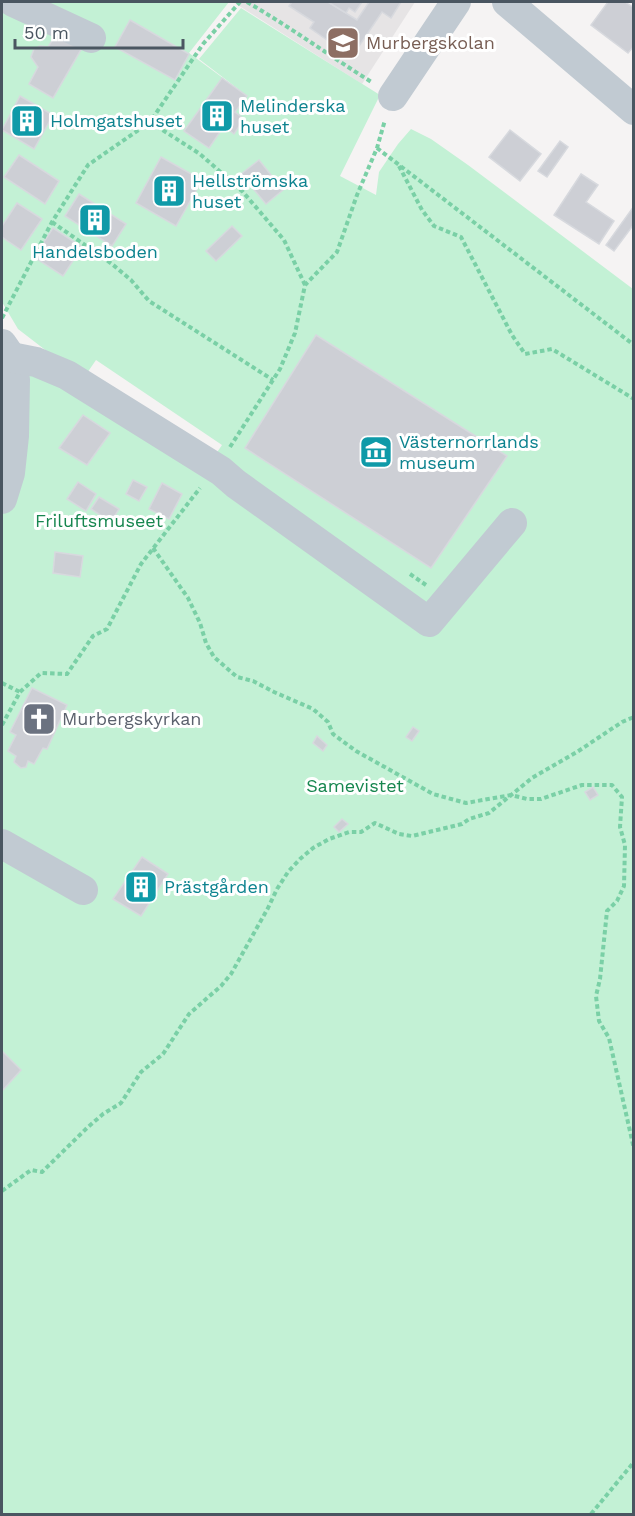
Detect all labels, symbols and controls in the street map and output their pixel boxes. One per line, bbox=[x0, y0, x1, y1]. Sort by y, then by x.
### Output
scale bar bbox=[15, 12, 183, 50]
text: 50 m bbox=[24, 22, 69, 43]
school or university icon: Murbergskolan bbox=[325, 25, 361, 61]
place label: Murbergskolan bbox=[366, 32, 495, 53]
place label: Melinderska huset bbox=[240, 95, 345, 137]
building icon: Melinderska huset bbox=[199, 98, 235, 134]
building icon: Holmgatshuset bbox=[9, 103, 45, 139]
place label: Holmgatshuset bbox=[50, 110, 183, 131]
place label: Hellströmska huset bbox=[192, 170, 308, 212]
building icon: Hellströmska huset bbox=[151, 173, 187, 209]
building icon: Handelsboden bbox=[77, 202, 113, 238]
place label: Handelsboden bbox=[32, 241, 158, 262]
place label: Västernorrlands museum bbox=[399, 431, 539, 473]
museum icon: Västernorrlands museum bbox=[358, 434, 394, 470]
park label: Friluftsmuseet bbox=[35, 510, 163, 531]
church icon: Murbergskyrkan bbox=[21, 701, 57, 737]
place label: Murbergskyrkan bbox=[62, 708, 202, 729]
park label: Samevistet bbox=[306, 775, 404, 796]
building icon: Prästgården bbox=[123, 869, 159, 905]
place label: Prästgården bbox=[164, 876, 269, 897]

